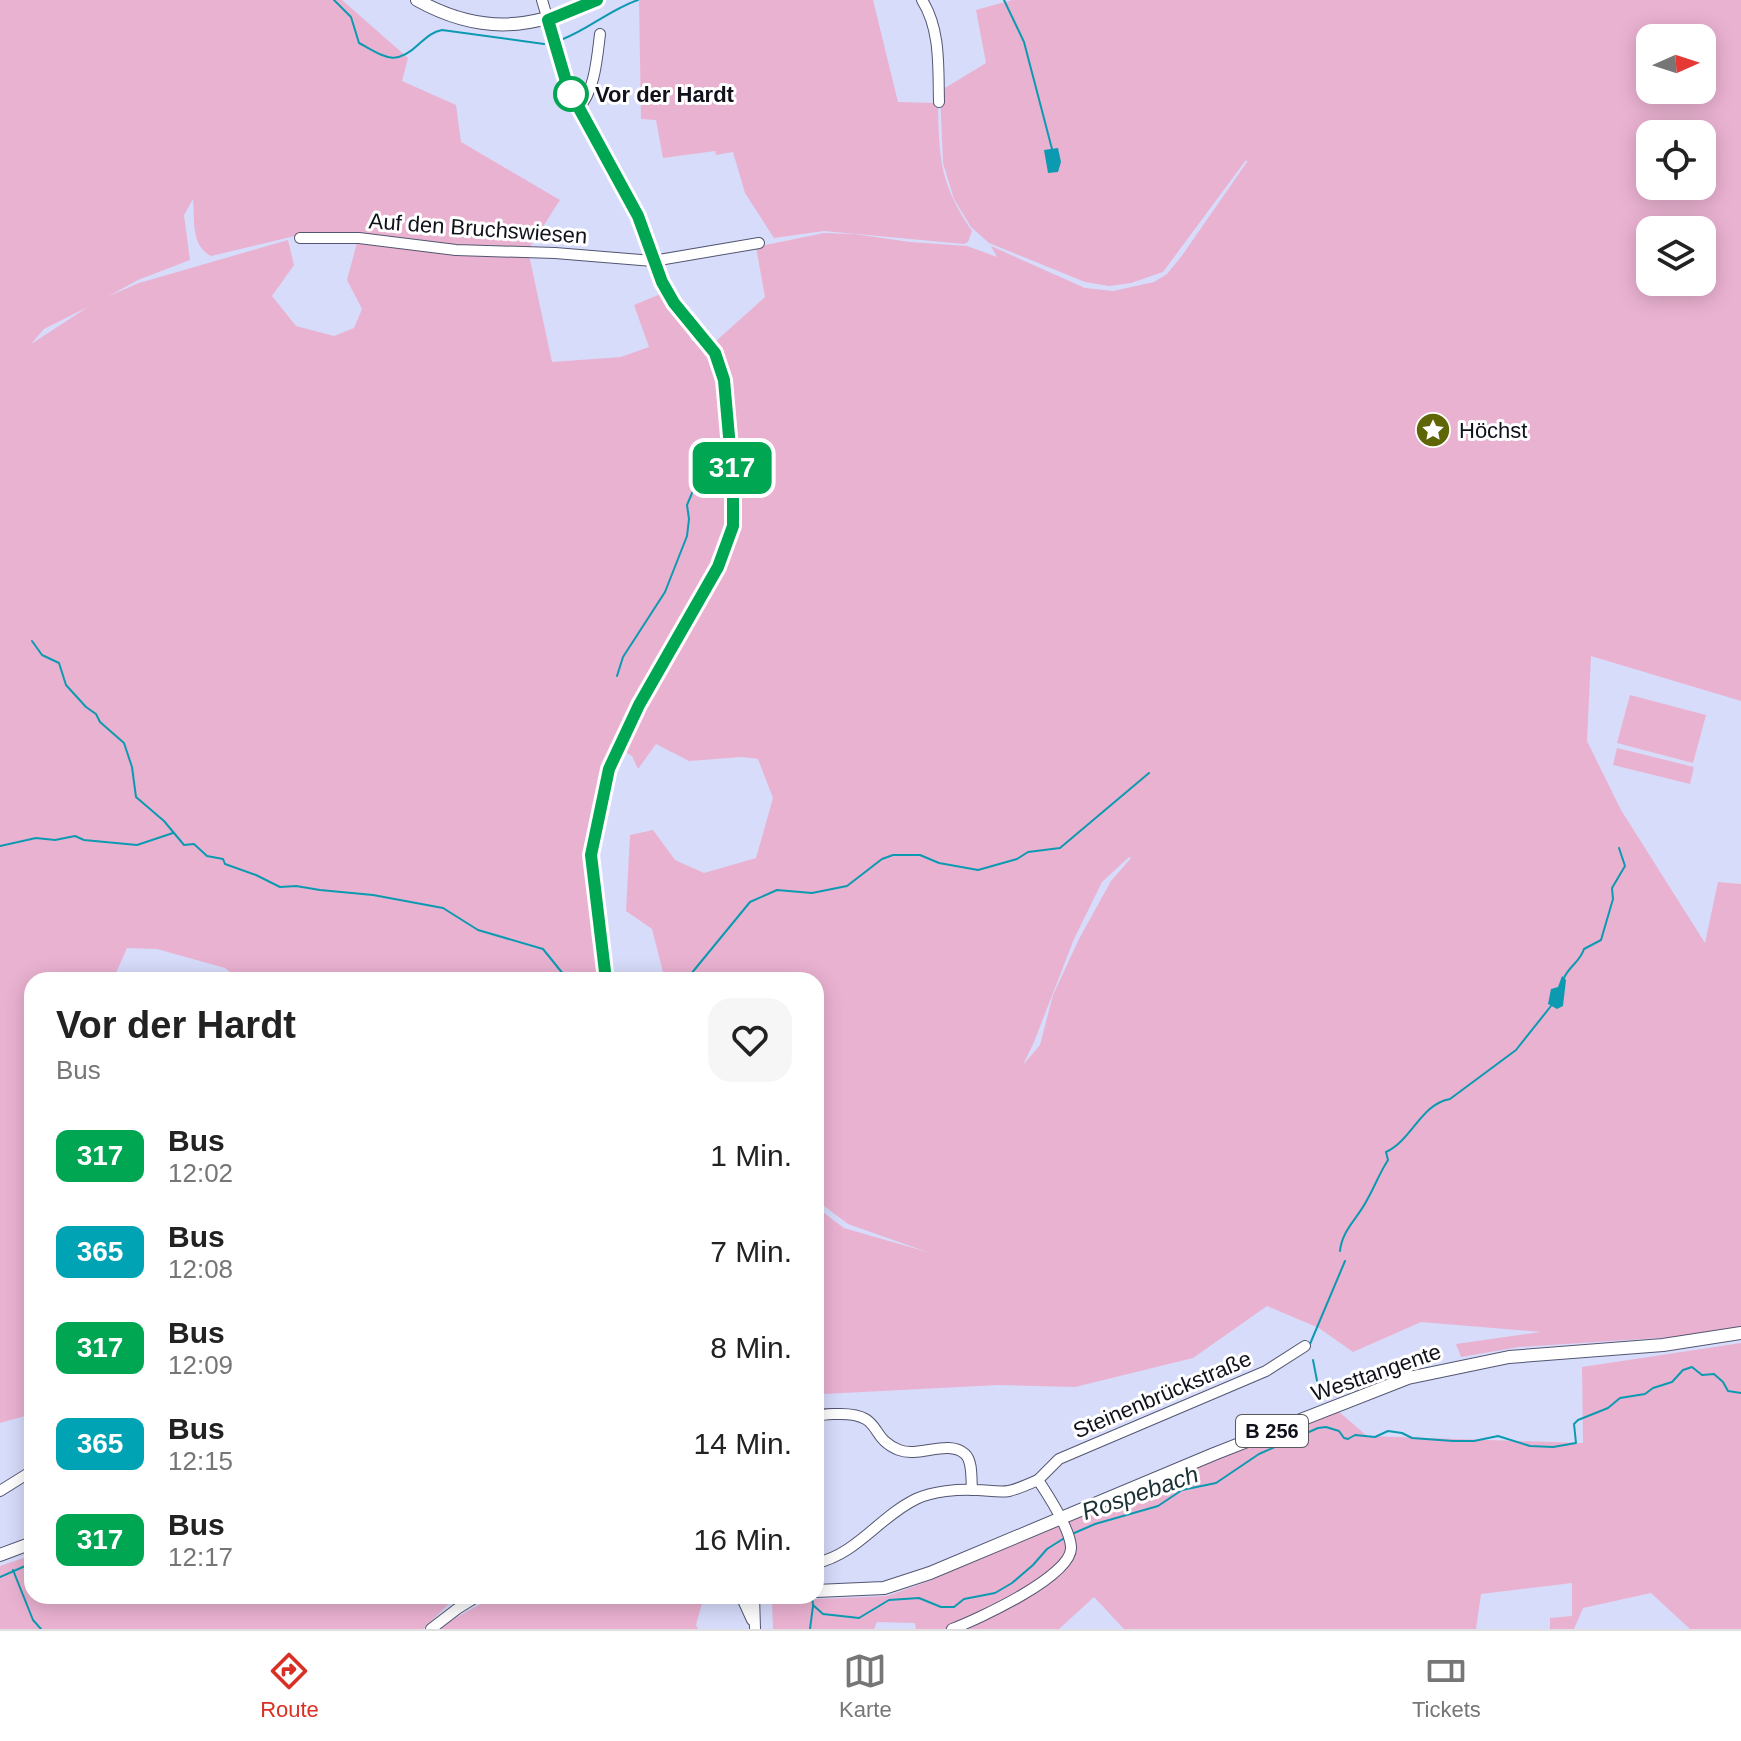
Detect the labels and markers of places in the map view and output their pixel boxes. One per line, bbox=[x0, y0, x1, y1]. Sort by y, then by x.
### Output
marker: Vor der Hardt bbox=[554, 77, 588, 111]
place label: Vor der Hardt bbox=[595, 82, 735, 107]
place icon: Höchst bbox=[1414, 411, 1452, 449]
place label: Höchst bbox=[1459, 418, 1527, 443]

